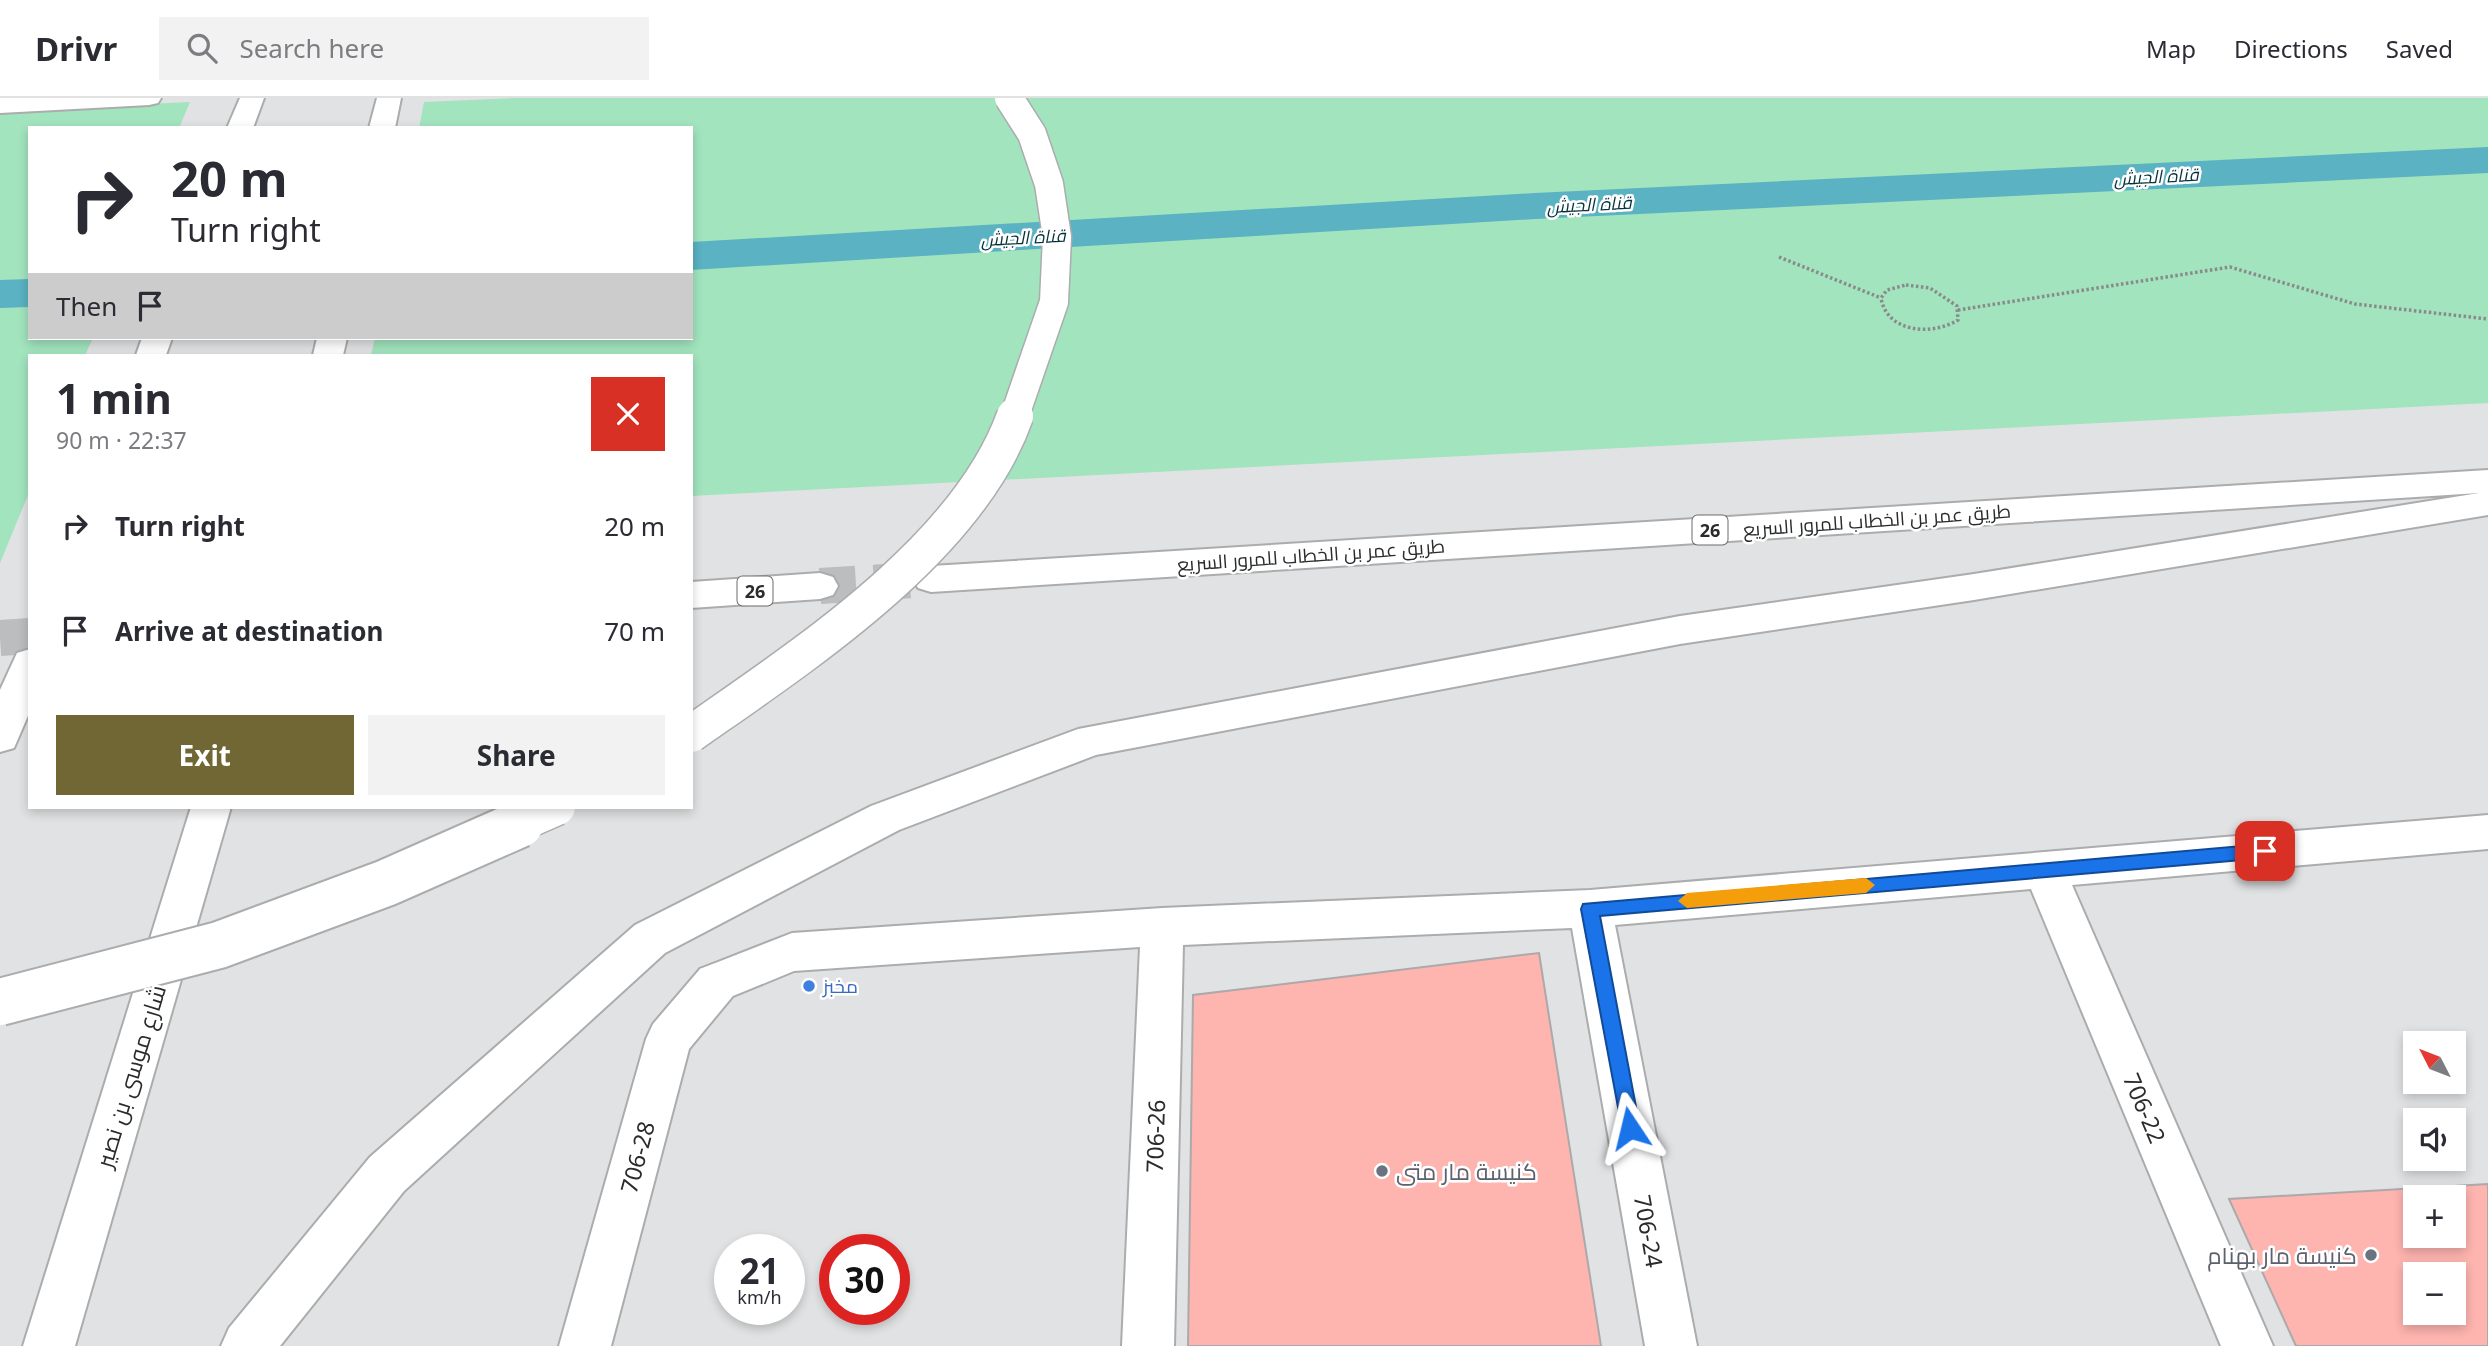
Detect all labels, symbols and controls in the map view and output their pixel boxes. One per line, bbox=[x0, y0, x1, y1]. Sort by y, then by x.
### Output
search box bbox=[159, 17, 649, 80]
text: Drivr bbox=[35, 26, 117, 71]
icon: search bbox=[183, 29, 221, 67]
text: Search here bbox=[239, 30, 384, 66]
text: Map bbox=[2146, 32, 2196, 65]
text: Directions bbox=[2234, 32, 2348, 65]
text: Saved bbox=[2386, 32, 2453, 65]
text: 20 m bbox=[171, 145, 288, 211]
icon: right bbox=[56, 154, 147, 245]
water label: قناة الجيش bbox=[2113, 162, 2200, 190]
water label: قناة الجيش bbox=[1546, 190, 1633, 218]
text: Turn right bbox=[171, 208, 321, 251]
water label: قناة الجيش bbox=[980, 223, 1067, 251]
icon: arrive bbox=[131, 287, 169, 325]
text: Then bbox=[56, 288, 117, 324]
text: 1 min bbox=[56, 369, 172, 426]
button: close bbox=[591, 377, 665, 451]
text: 90 m · 22:37 bbox=[56, 424, 187, 456]
street label: طريق عمر بن الخطاب للمرور السريع bbox=[1742, 498, 2012, 543]
icon: right bbox=[56, 507, 94, 545]
text: Turn right bbox=[115, 508, 245, 544]
text: 20 m bbox=[604, 508, 665, 544]
road number: 26 bbox=[1692, 516, 1728, 544]
street label: طريق عمر بن الخطاب للمرور السريع bbox=[1176, 533, 1446, 578]
road number: 26 bbox=[738, 576, 772, 606]
icon: arrive bbox=[56, 612, 94, 650]
text: Arrive at destination bbox=[115, 613, 384, 649]
text: 70 m bbox=[604, 613, 665, 649]
button: Exit bbox=[56, 715, 354, 795]
button: Share bbox=[368, 715, 665, 795]
pin bbox=[2235, 821, 2295, 881]
icon: arrive bbox=[2246, 832, 2284, 870]
place label: مخبز bbox=[822, 973, 858, 999]
marker: مخبز bbox=[801, 978, 817, 994]
street label: شارع موسى بن نصير bbox=[86, 981, 174, 1173]
north arrow bbox=[2403, 1031, 2466, 1094]
map controls bbox=[2403, 1031, 2466, 1325]
street label: 706-22 bbox=[2116, 1068, 2174, 1148]
position arrow bbox=[1593, 1091, 1667, 1165]
street label: 706-26 bbox=[1138, 1099, 1172, 1173]
button: sound bbox=[2403, 1108, 2466, 1171]
street label: 706-28 bbox=[612, 1118, 662, 1196]
place label: كنيسة مار متى bbox=[1396, 1155, 1537, 1187]
marker: كنيسة مار متى bbox=[1374, 1163, 1390, 1179]
button: + bbox=[2403, 1185, 2466, 1248]
street label: 706-24 bbox=[1627, 1192, 1671, 1270]
speed limit sign: 30 bbox=[819, 1234, 910, 1325]
place label: كنيسة مار بهنام bbox=[2207, 1239, 2357, 1272]
text: 21 bbox=[739, 1247, 780, 1294]
marker: كنيسة مار بهنام bbox=[2363, 1247, 2379, 1263]
button: − bbox=[2403, 1262, 2466, 1325]
text: km/h bbox=[737, 1285, 782, 1309]

